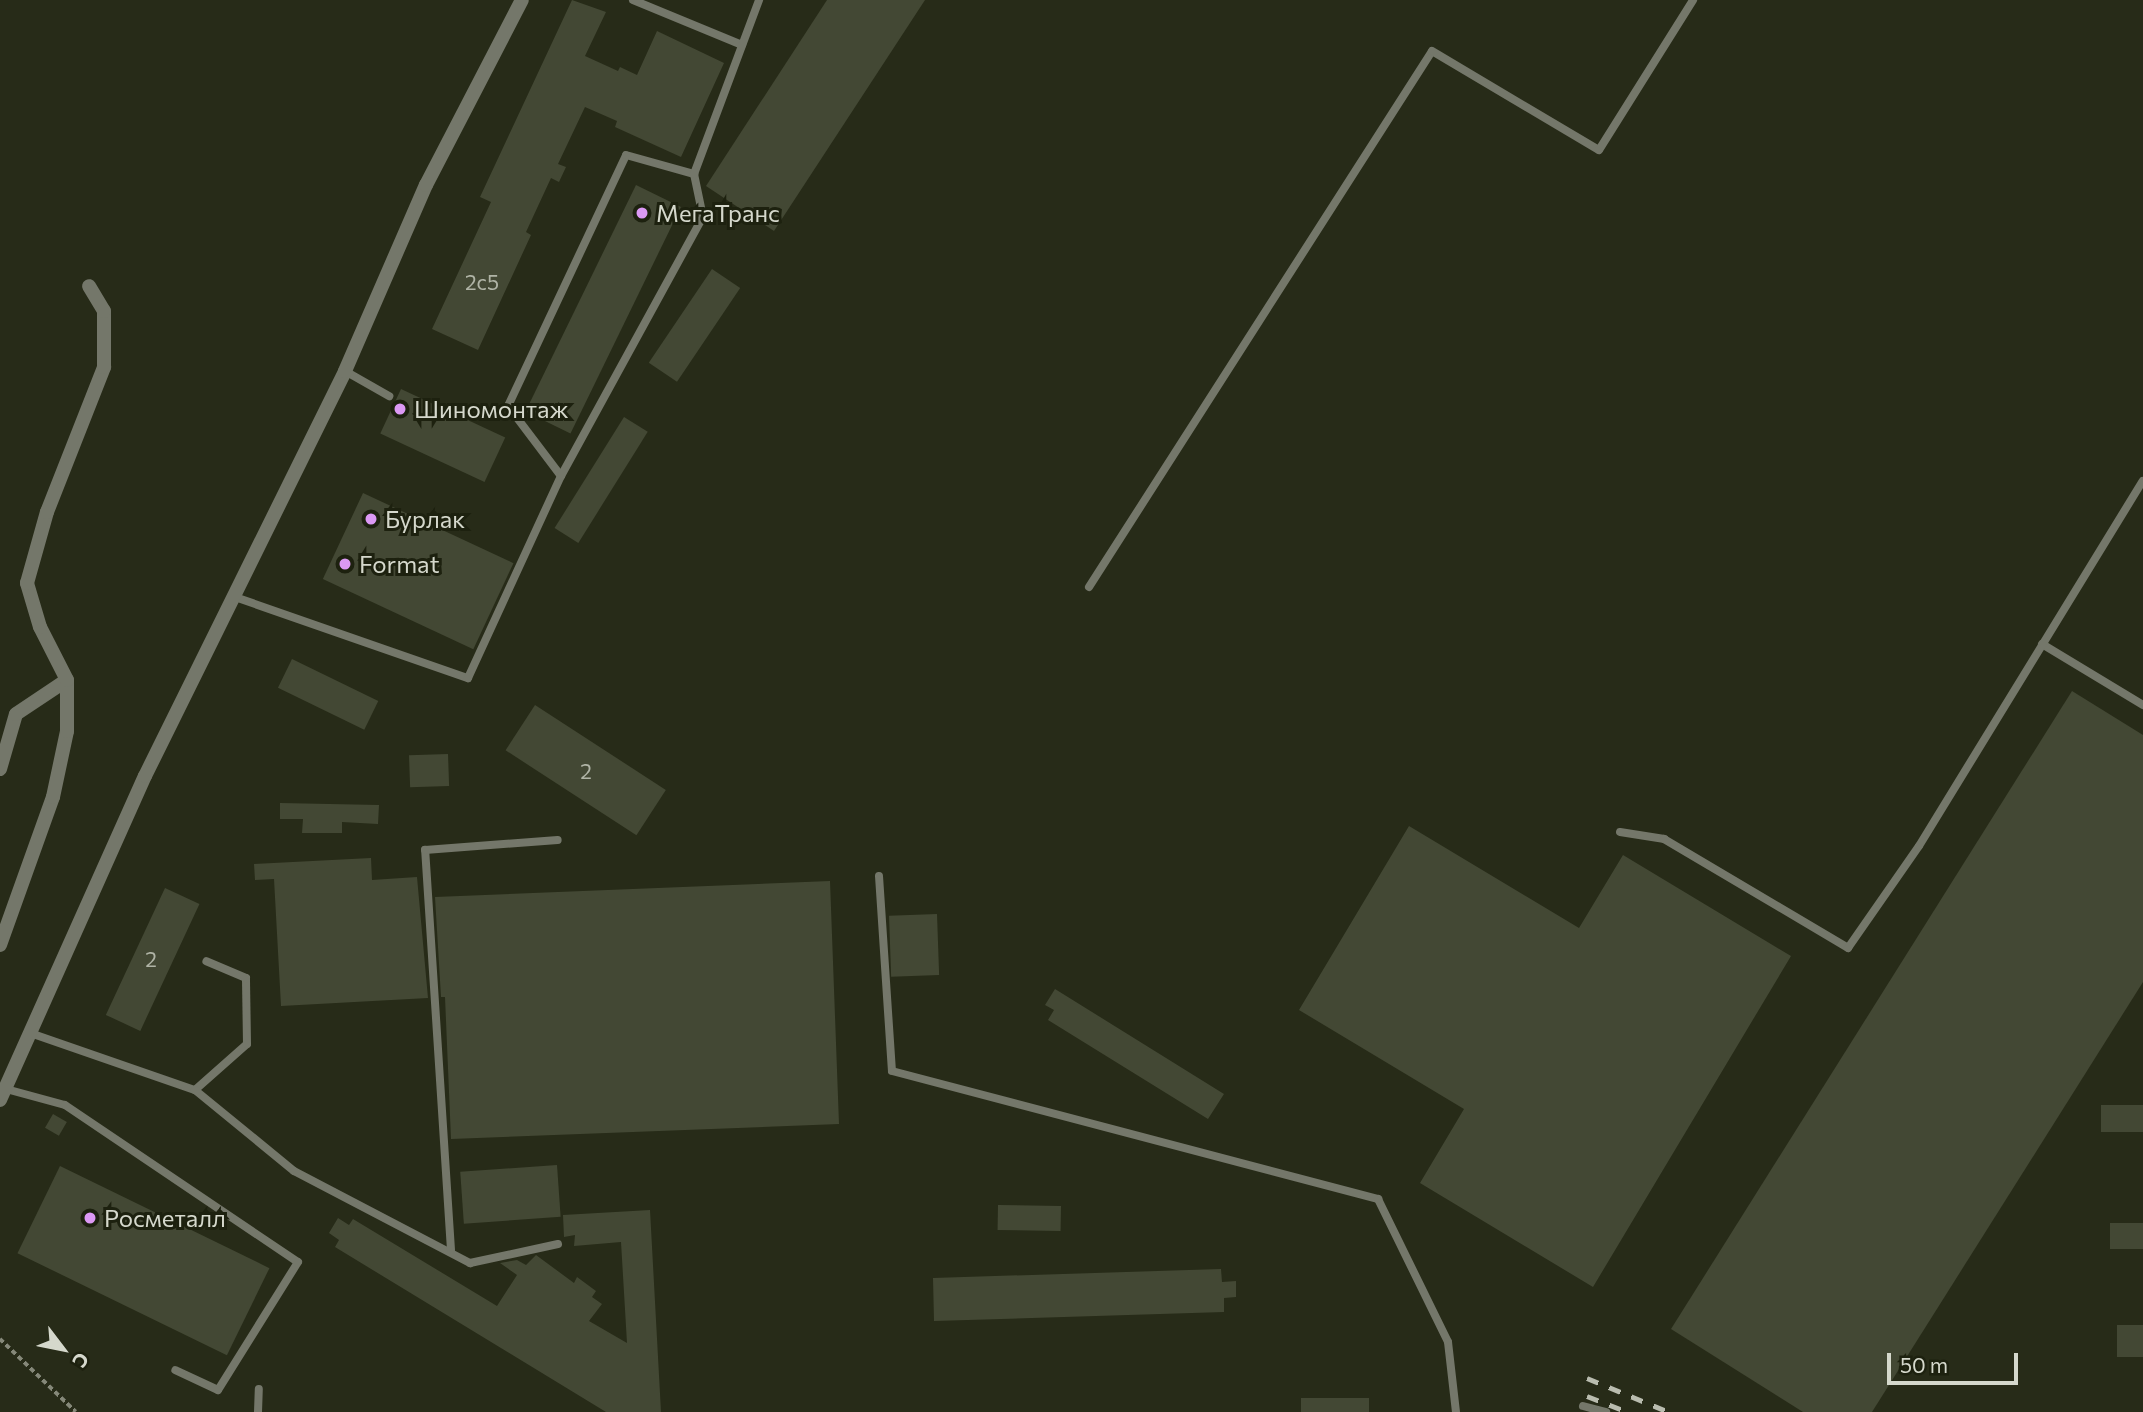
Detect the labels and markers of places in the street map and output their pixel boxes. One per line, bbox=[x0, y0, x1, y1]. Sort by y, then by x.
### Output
place label: МегаТранс bbox=[656, 199, 780, 227]
marker: МегаТранс bbox=[634, 205, 650, 221]
place label: Шиномонтаж bbox=[414, 395, 569, 423]
marker: Шиномонтаж bbox=[392, 401, 408, 417]
place label: Бурлак bbox=[385, 505, 465, 533]
marker: Бурлак bbox=[363, 511, 379, 527]
place label: Format bbox=[359, 550, 440, 578]
marker: Format bbox=[337, 556, 353, 572]
place label: Росметалл bbox=[104, 1204, 226, 1232]
marker: Росметалл bbox=[82, 1210, 98, 1226]

